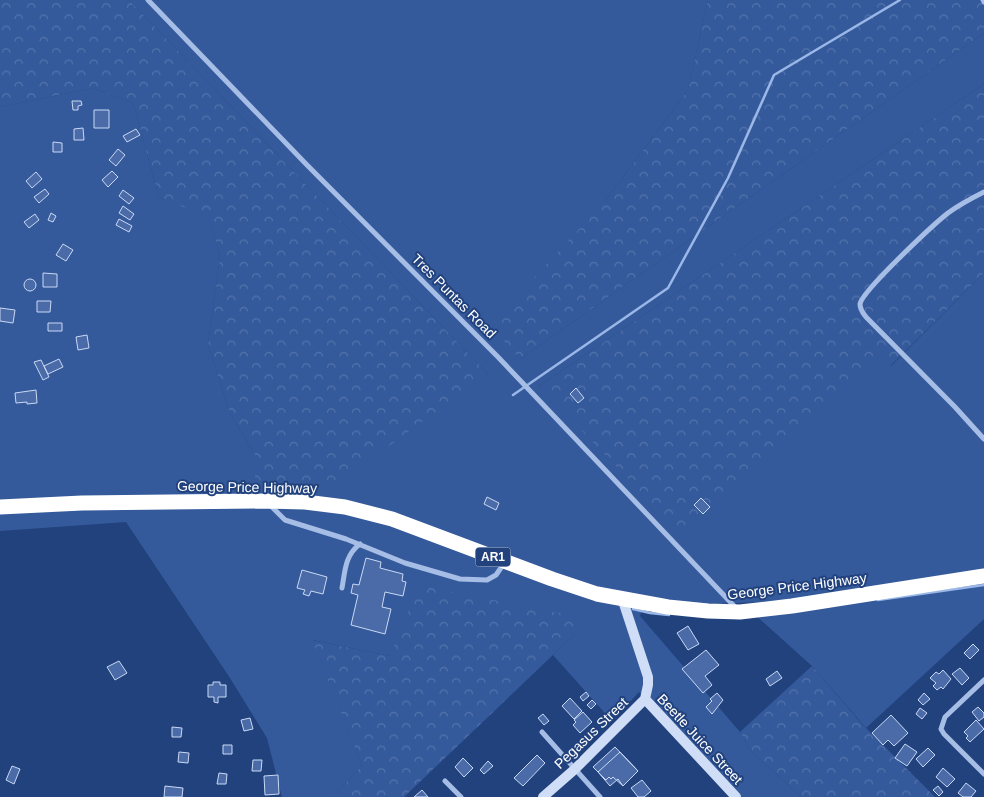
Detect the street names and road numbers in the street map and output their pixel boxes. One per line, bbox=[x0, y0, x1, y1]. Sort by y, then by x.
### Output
street label: Tres Puntas Road bbox=[409, 251, 499, 341]
street label: George Price Highway bbox=[177, 478, 317, 496]
road number: AR1 bbox=[476, 548, 510, 566]
street label: George Price Highway bbox=[727, 570, 867, 602]
street label: Beetle Juice Street bbox=[654, 691, 746, 788]
street label: Pegasus Street bbox=[551, 694, 631, 772]

